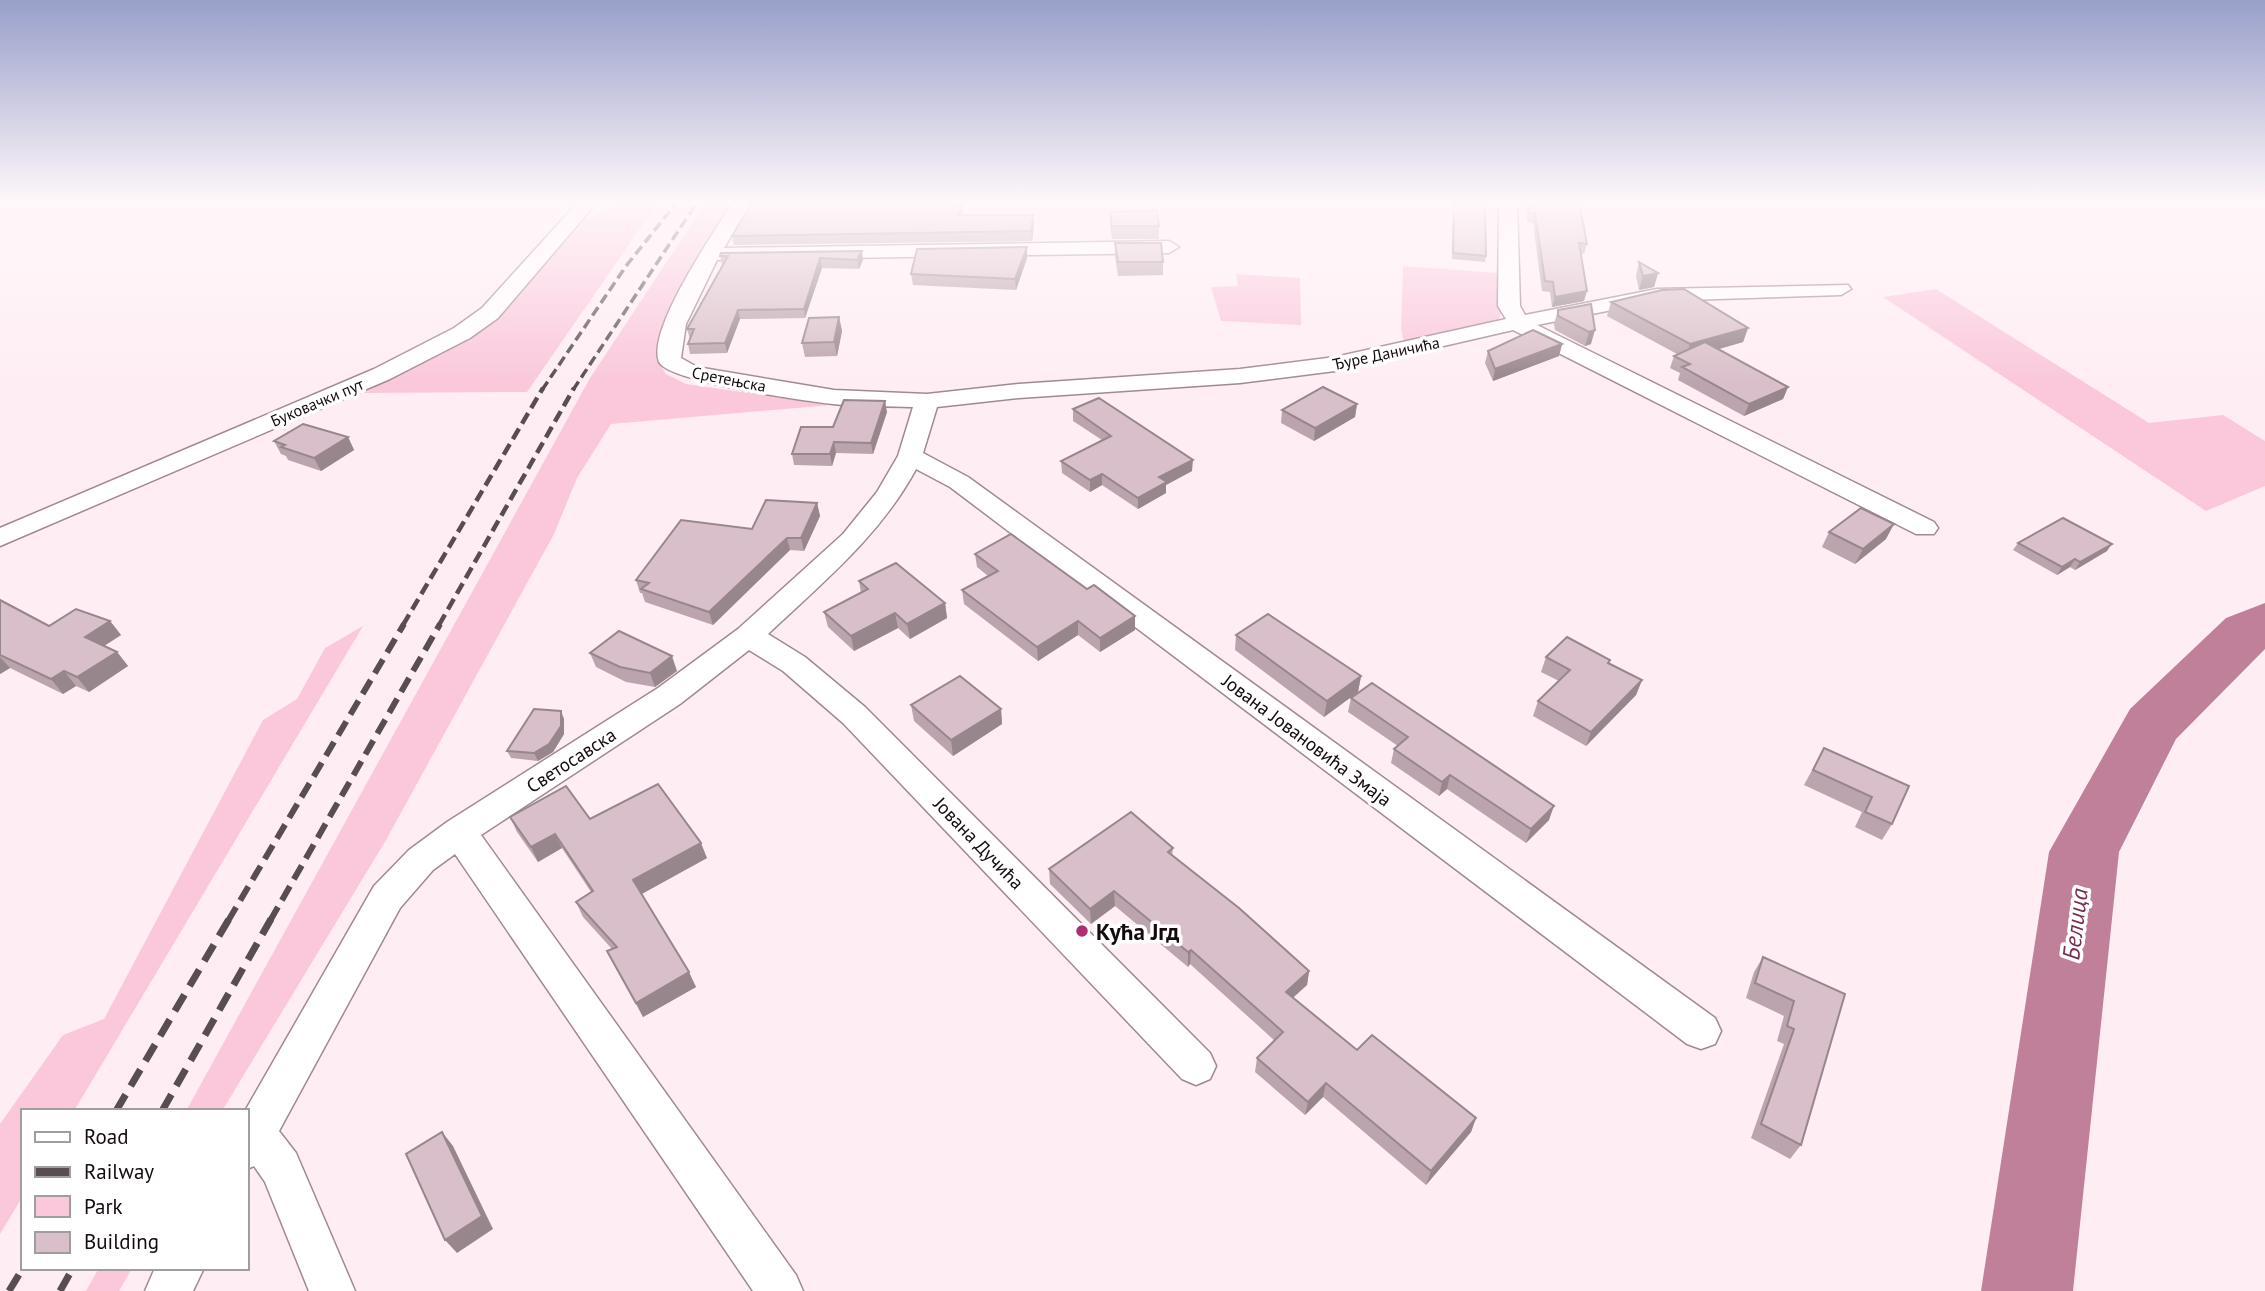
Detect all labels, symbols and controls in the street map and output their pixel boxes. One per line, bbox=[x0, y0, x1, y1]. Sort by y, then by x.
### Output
street label: Ђуре Даничића bbox=[1331, 332, 1441, 374]
street label: Сретењска bbox=[690, 362, 768, 396]
street label: Буковачки пут bbox=[267, 373, 367, 431]
street label: Јована Јовановића Змаја bbox=[1217, 668, 1396, 811]
street label: Светосавска bbox=[522, 722, 620, 798]
street label: Јована Дучића bbox=[928, 791, 1029, 894]
water label: Белица bbox=[2055, 886, 2095, 961]
place label: Кућа Јгд bbox=[1096, 917, 1179, 946]
marker: Кућа Јгд bbox=[1074, 923, 1090, 939]
legend bbox=[21, 1109, 248, 1270]
text: Road bbox=[84, 1123, 128, 1150]
text: Railway bbox=[84, 1158, 154, 1185]
text: Park bbox=[84, 1193, 123, 1220]
text: Building bbox=[84, 1228, 159, 1255]

